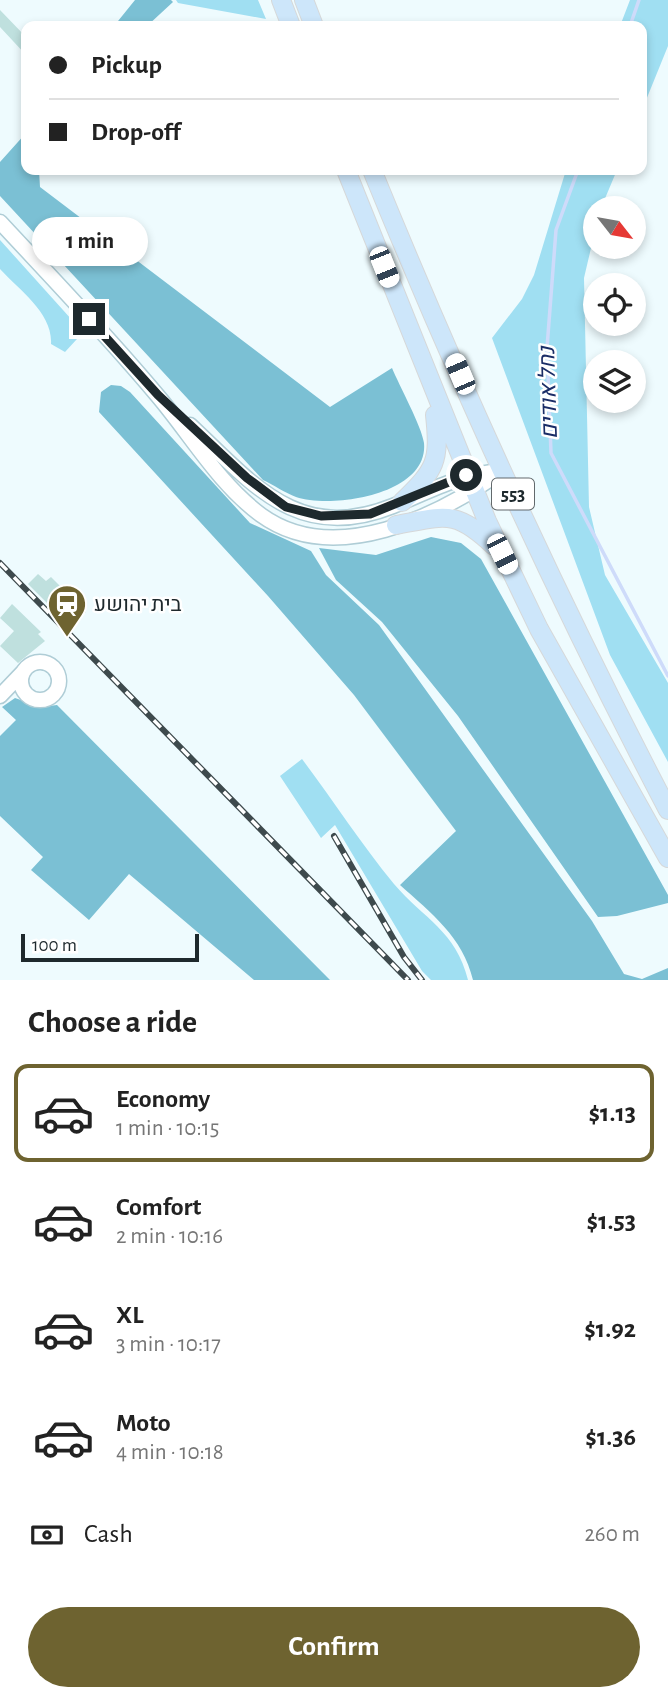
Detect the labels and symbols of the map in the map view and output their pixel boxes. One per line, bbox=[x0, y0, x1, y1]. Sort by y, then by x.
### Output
north arrow bbox=[583, 196, 646, 259]
callout: 1 min bbox=[31, 218, 147, 266]
car bbox=[367, 244, 402, 290]
route end bbox=[73, 303, 105, 335]
water label: נחל אודים bbox=[536, 345, 562, 440]
car bbox=[443, 351, 478, 397]
route start bbox=[450, 459, 482, 491]
road number: 553 bbox=[492, 478, 534, 509]
car bbox=[484, 531, 521, 577]
station icon: בית יהושע bbox=[46, 583, 88, 638]
place label: בית יהושע bbox=[94, 594, 182, 615]
scale bar bbox=[21, 931, 200, 963]

